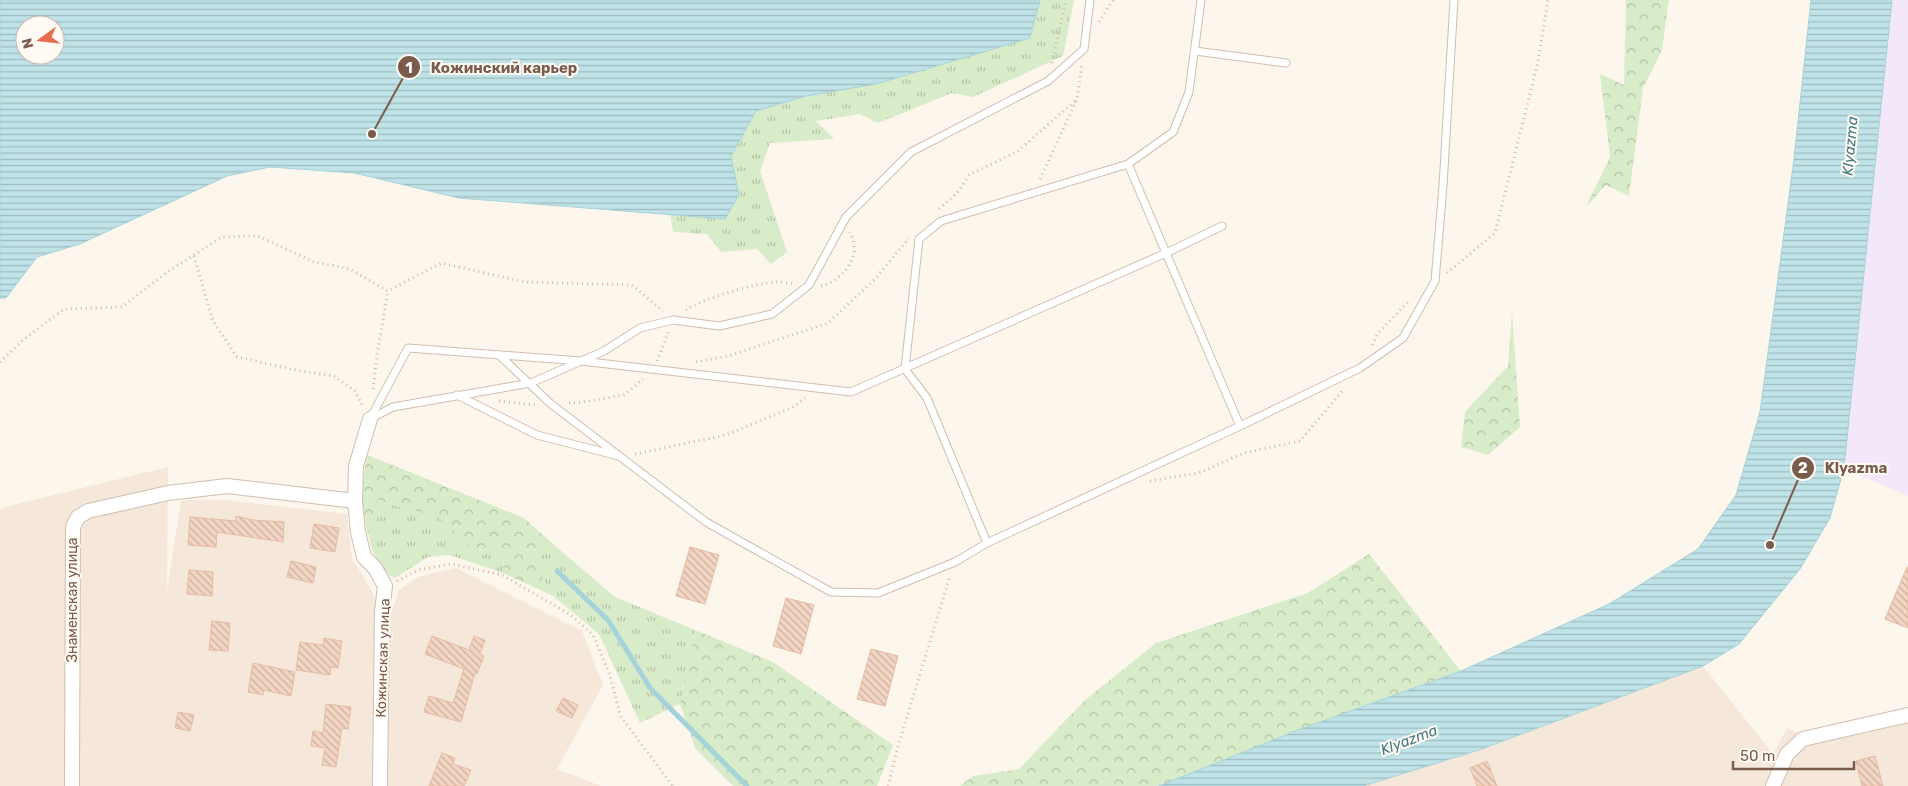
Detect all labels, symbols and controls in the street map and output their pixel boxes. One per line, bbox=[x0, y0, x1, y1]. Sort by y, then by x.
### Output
north arrow bbox=[15, 15, 65, 65]
text: N bbox=[18, 36, 37, 50]
callout: Кожинский карьер bbox=[396, 52, 588, 82]
text: 1 bbox=[405, 59, 413, 77]
text: Кожинский карьер bbox=[431, 59, 577, 77]
water label: Klyazma bbox=[1838, 115, 1862, 176]
callout: Klyazma bbox=[1790, 453, 1898, 483]
text: 2 bbox=[1798, 459, 1808, 477]
text: Klyazma bbox=[1825, 459, 1887, 477]
street label: Знаменская улица bbox=[64, 537, 81, 663]
street label: Кожинская улица bbox=[372, 598, 394, 718]
water label: Klyazma bbox=[1378, 721, 1440, 759]
scale bar bbox=[1733, 738, 1854, 770]
text: 50 m bbox=[1740, 747, 1775, 765]

